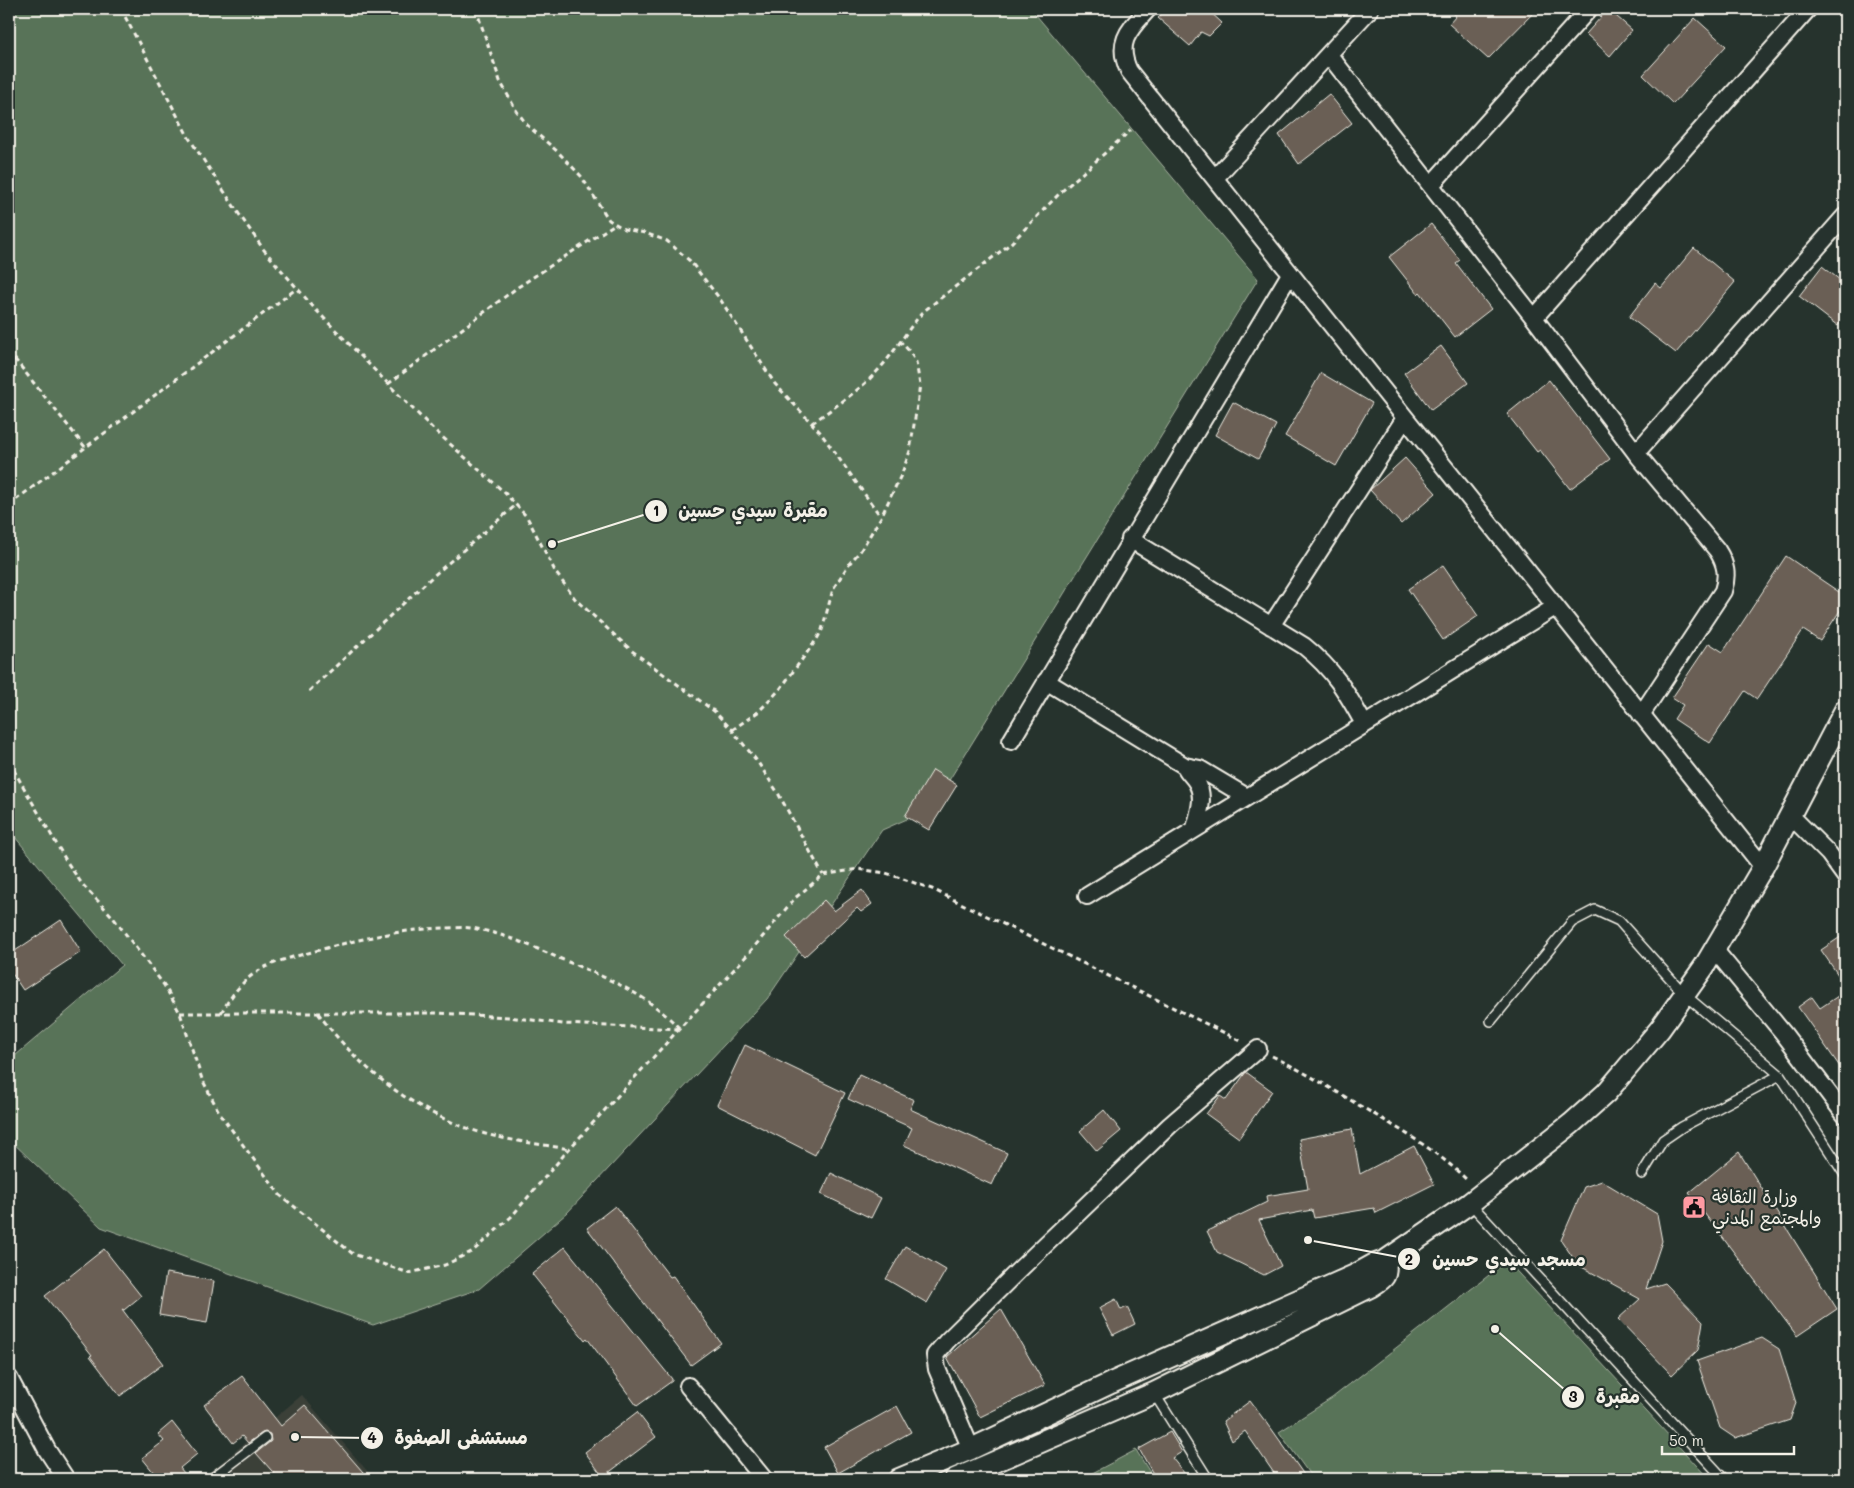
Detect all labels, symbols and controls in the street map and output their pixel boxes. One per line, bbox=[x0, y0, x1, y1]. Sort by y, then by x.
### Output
callout: مقبرة سيدي حسين bbox=[643, 494, 838, 528]
text: مقبرة سيدي حسين bbox=[678, 497, 828, 525]
text: 1 bbox=[653, 500, 659, 520]
place label: وزارة الثقافة والمجتمع المدني bbox=[1712, 1184, 1822, 1234]
public building icon: وزارة الثقافة والمجتمع المدني bbox=[1681, 1194, 1707, 1220]
callout: مسجد سيدي حسين bbox=[1397, 1242, 1596, 1276]
text: مسجد سيدي حسين bbox=[1432, 1246, 1586, 1274]
text: 2 bbox=[1405, 1249, 1413, 1269]
callout: مقبرة bbox=[1561, 1380, 1650, 1414]
text: مقبرة bbox=[1596, 1383, 1640, 1409]
text: 3 bbox=[1568, 1386, 1578, 1406]
callout: مستشفى الصفوة bbox=[360, 1421, 538, 1455]
scale bar bbox=[1662, 1423, 1794, 1455]
text: مستشفى الصفوة bbox=[394, 1424, 528, 1450]
text: 4 bbox=[367, 1427, 377, 1447]
text: 50 m bbox=[1669, 1430, 1704, 1450]

